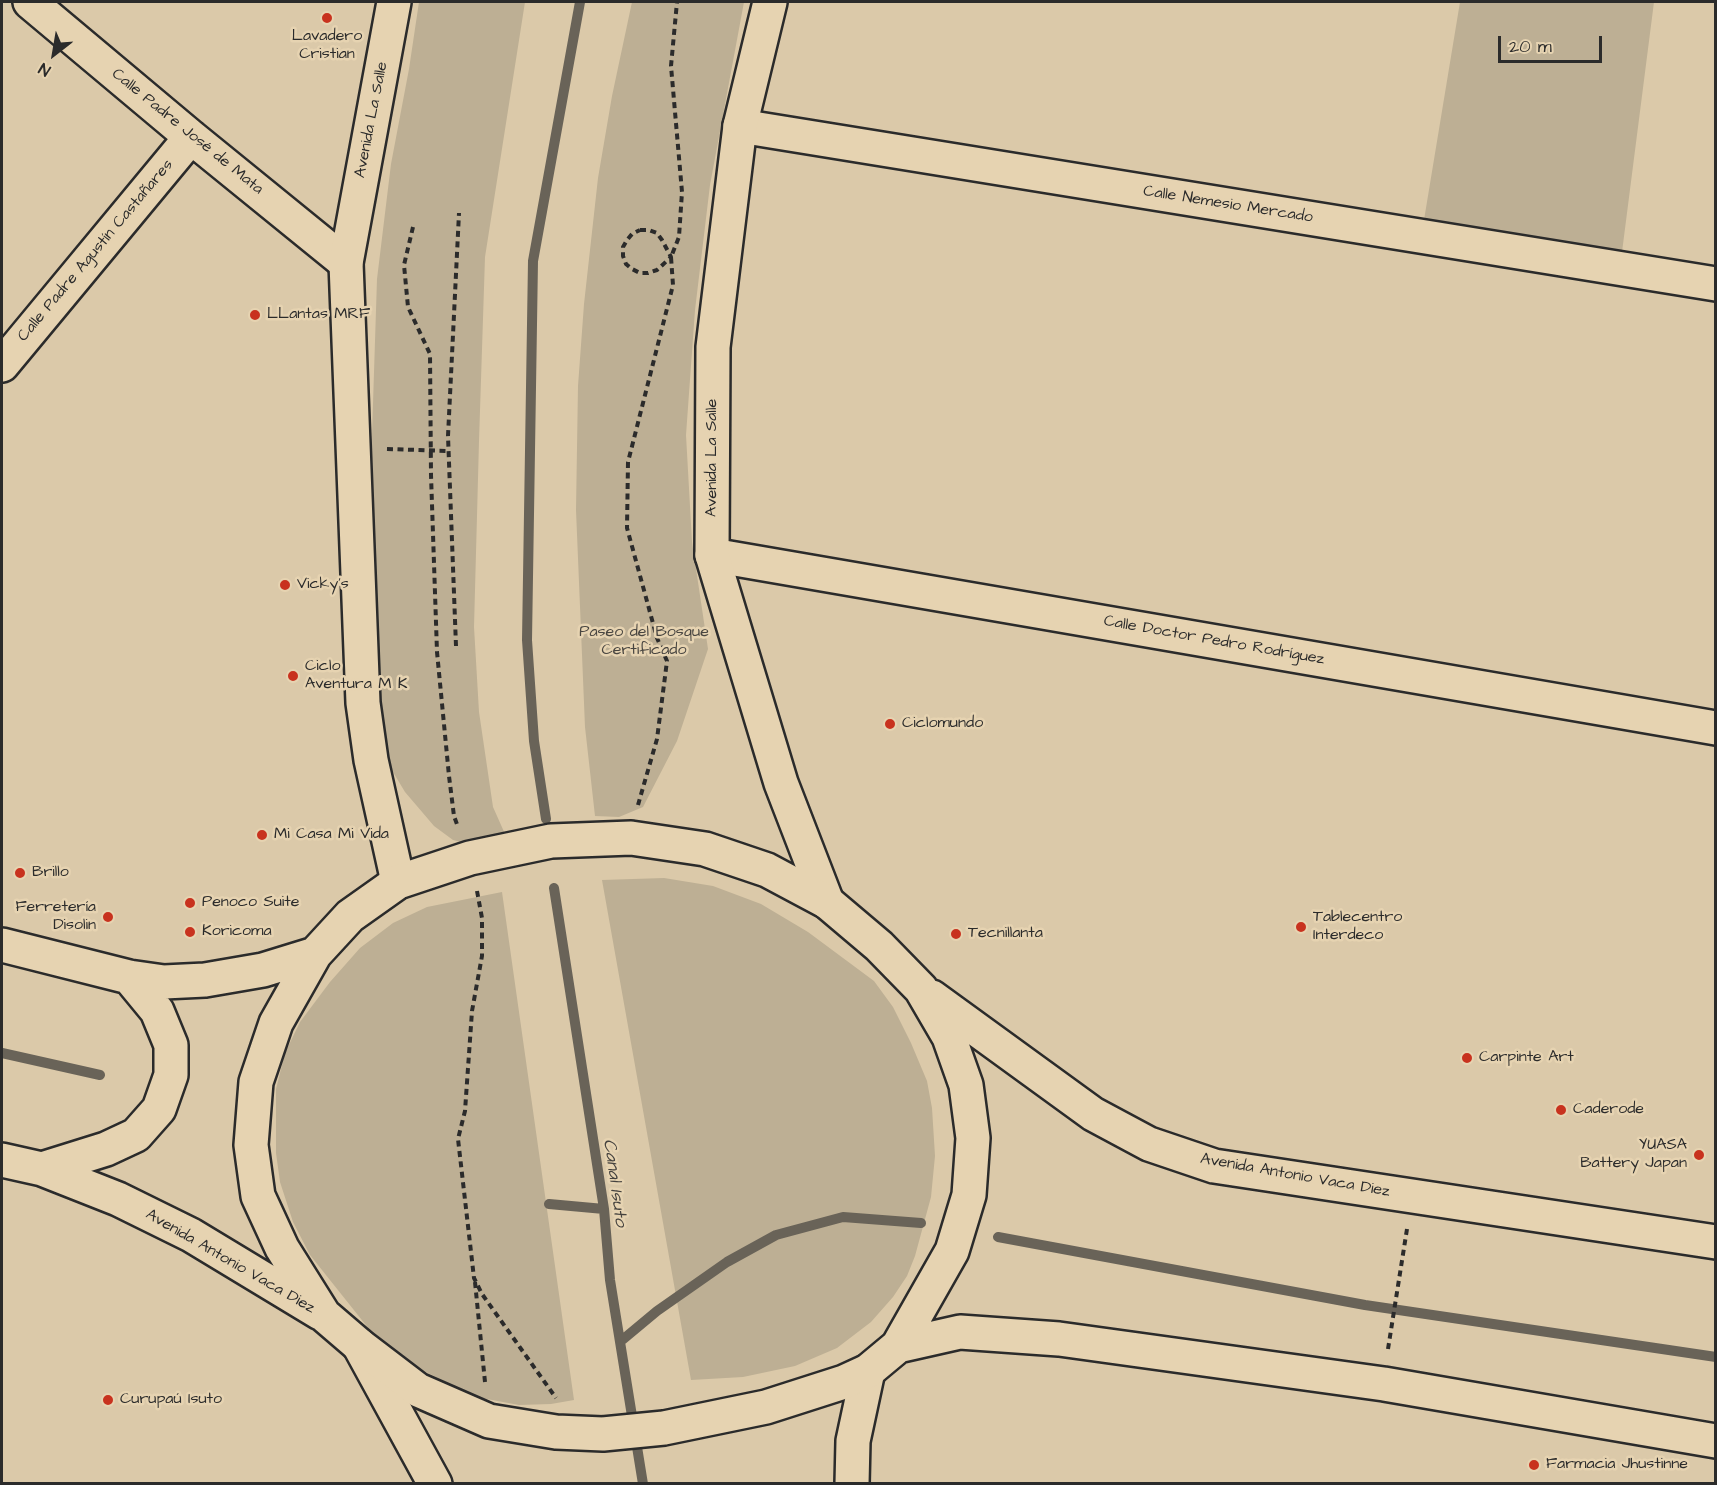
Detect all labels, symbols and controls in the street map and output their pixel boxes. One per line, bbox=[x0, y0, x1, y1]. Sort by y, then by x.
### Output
marker: Lavadero Cristian bbox=[320, 11, 334, 25]
north arrow bbox=[24, 24, 84, 84]
scale bar bbox=[1501, 24, 1604, 62]
place label: Lavadero Cristian bbox=[292, 27, 362, 65]
text: 20 m bbox=[1509, 34, 1552, 59]
text: N bbox=[35, 57, 55, 81]
street label: Avenida La Salle bbox=[351, 60, 393, 180]
street label: Calle Padre José de Mata bbox=[107, 65, 267, 199]
street label: Calle Padre Agustín Castañares bbox=[14, 156, 178, 346]
street label: Calle Nemesio Mercado bbox=[1142, 182, 1314, 228]
place label: LLantas MRF bbox=[267, 305, 370, 325]
marker: LLantas MRF bbox=[248, 308, 262, 322]
street label: Avenida La Salle bbox=[703, 399, 723, 517]
place label: Vicky's bbox=[297, 575, 349, 595]
marker: Vicky's bbox=[278, 578, 292, 592]
street label: Calle Doctor Pedro Rodríguez bbox=[1102, 612, 1326, 670]
park label: Paseo del Bosque Certificado bbox=[579, 623, 709, 661]
place label: Ciclo Aventura M K bbox=[305, 657, 408, 695]
marker: Ciclo Aventura M K bbox=[286, 669, 300, 683]
place label: Ciclomundo bbox=[902, 714, 983, 734]
marker: Ciclomundo bbox=[883, 717, 897, 731]
place label: Mi Casa Mi Vida bbox=[274, 825, 389, 845]
marker: Mi Casa Mi Vida bbox=[255, 828, 269, 842]
place label: Brillo bbox=[32, 863, 69, 883]
marker: Brillo bbox=[13, 866, 27, 880]
place label: Penoco Suite bbox=[202, 893, 299, 913]
marker: Penoco Suite bbox=[183, 896, 197, 910]
place label: Ferretería Disolin bbox=[15, 898, 96, 936]
place label: Tablecentro Interdeco bbox=[1313, 908, 1402, 946]
marker: Ferretería Disolin bbox=[101, 910, 115, 924]
marker: Tablecentro Interdeco bbox=[1294, 920, 1308, 934]
place label: Koricoma bbox=[202, 922, 272, 942]
place label: Tecnillanta bbox=[968, 924, 1043, 944]
marker: Koricoma bbox=[183, 925, 197, 939]
marker: Tecnillanta bbox=[949, 927, 963, 941]
place label: Carpinte Art bbox=[1479, 1048, 1574, 1068]
marker: Carpinte Art bbox=[1460, 1051, 1474, 1065]
place label: Caderode bbox=[1573, 1100, 1644, 1120]
marker: Caderode bbox=[1554, 1103, 1568, 1117]
place label: YUASA Battery Japan bbox=[1580, 1136, 1687, 1174]
water label: Canal Isuto bbox=[597, 1138, 631, 1228]
marker: YUASA Battery Japan bbox=[1692, 1148, 1706, 1162]
street label: Avenida Antonio Vaca Diez bbox=[1199, 1150, 1391, 1202]
street label: Avenida Antonio Vaca Diez bbox=[142, 1206, 318, 1318]
place label: Curupaú Isuto bbox=[120, 1390, 222, 1410]
marker: Curupaú Isuto bbox=[101, 1393, 115, 1407]
place label: Farmacia Jhustinne bbox=[1546, 1455, 1688, 1475]
marker: Farmacia Jhustinne bbox=[1527, 1458, 1541, 1472]

